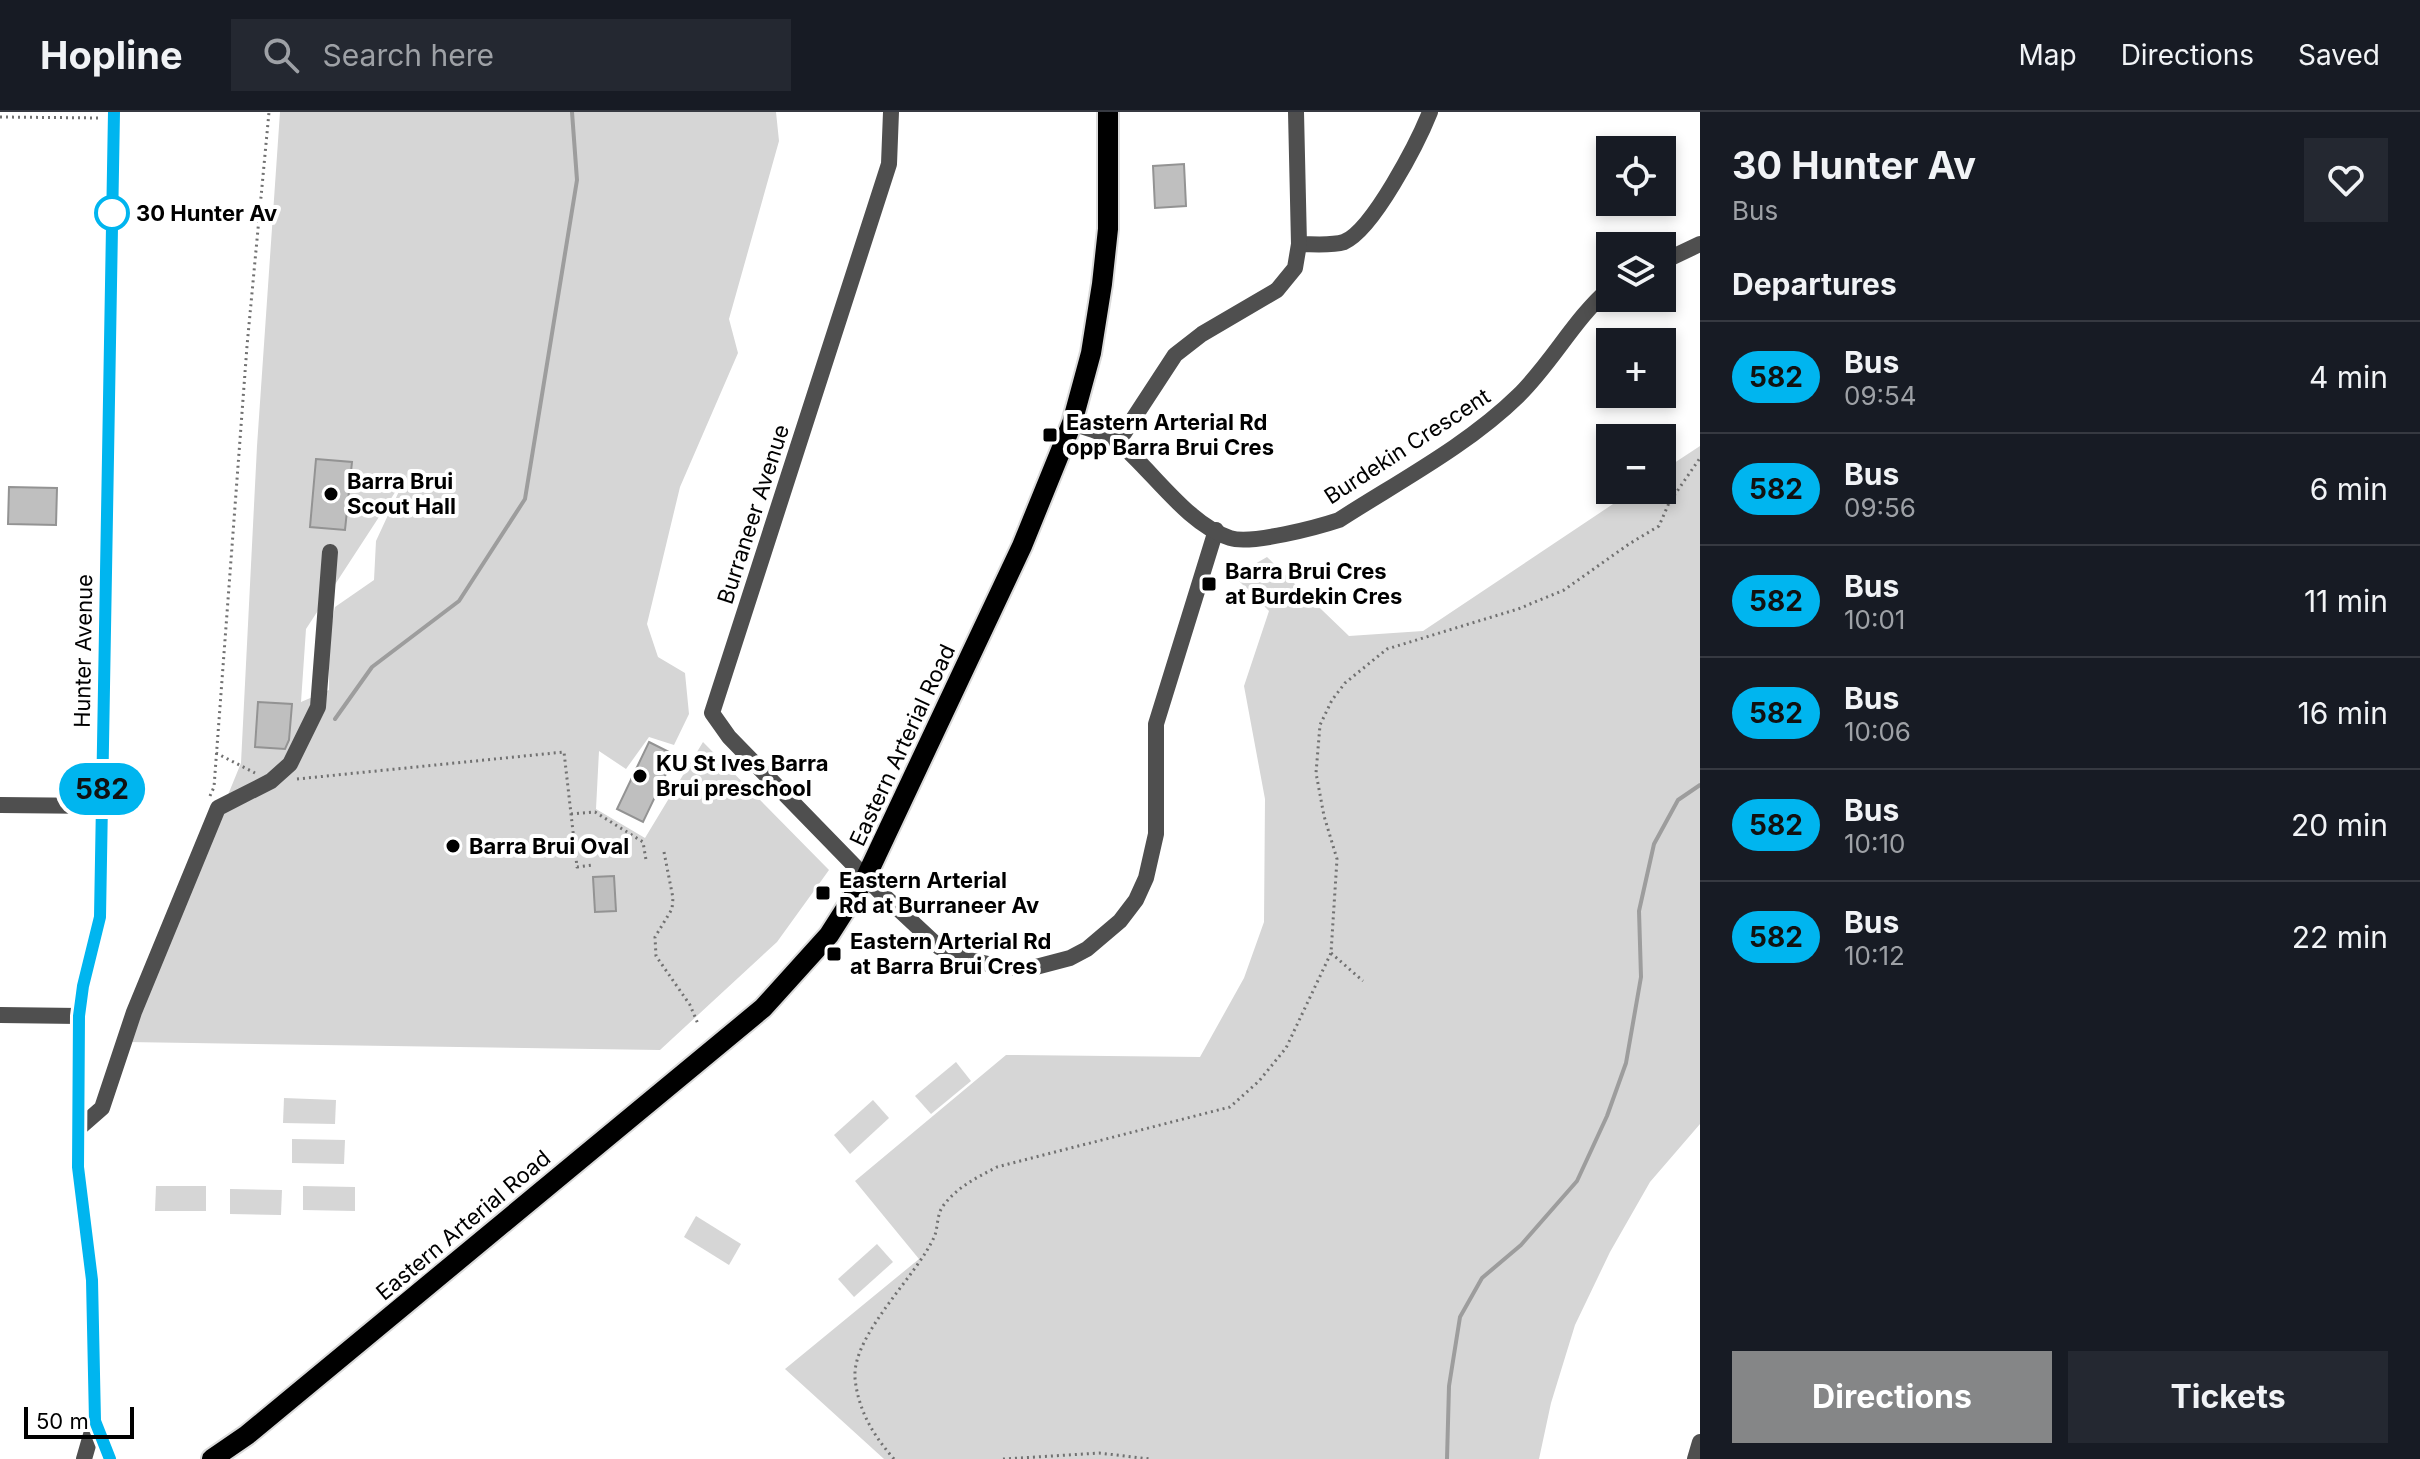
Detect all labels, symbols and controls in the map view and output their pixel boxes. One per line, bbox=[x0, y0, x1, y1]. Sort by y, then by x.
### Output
search box bbox=[231, 19, 791, 91]
text: Hopline bbox=[40, 32, 183, 78]
icon: search bbox=[259, 33, 303, 77]
text: Search here bbox=[323, 37, 494, 73]
text: Map bbox=[2018, 38, 2077, 72]
text: Directions bbox=[2121, 38, 2254, 72]
text: Saved bbox=[2298, 38, 2380, 72]
map controls bbox=[1596, 136, 1676, 504]
button: locate bbox=[1596, 136, 1676, 216]
button: heart bbox=[2304, 138, 2388, 222]
text: 30 Hunter Av bbox=[1732, 142, 1976, 188]
text: Bus bbox=[1732, 195, 1778, 226]
marker: 30 Hunter Av bbox=[95, 196, 129, 230]
place label: 30 Hunter Av bbox=[136, 200, 277, 226]
button: layers bbox=[1596, 232, 1676, 312]
text: Departures bbox=[1732, 266, 1897, 302]
button: + bbox=[1596, 328, 1676, 408]
text: Bus bbox=[1844, 344, 1899, 380]
text: 4 min bbox=[2309, 359, 2388, 395]
text: 582 bbox=[1749, 360, 1803, 394]
text: 09:54 bbox=[1844, 380, 1917, 411]
street label: Burdekin Crescent bbox=[1319, 383, 1495, 509]
place label: Eastern Arterial Rd opp Barra Brui Cres bbox=[1066, 409, 1274, 460]
street label: Burraneer Avenue bbox=[712, 421, 794, 607]
button: − bbox=[1596, 424, 1676, 504]
marker: Eastern Arterial Rd opp Barra Brui Cres bbox=[1041, 426, 1059, 444]
text: Bus bbox=[1844, 456, 1899, 492]
place label: Barra Brui Scout Hall bbox=[347, 468, 456, 519]
text: 6 min bbox=[2310, 471, 2388, 507]
text: 582 bbox=[1749, 472, 1803, 506]
marker: Barra Brui Scout Hall bbox=[322, 485, 340, 503]
text: 09:56 bbox=[1844, 492, 1916, 523]
place label: Barra Brui Cres at Burdekin Cres bbox=[1225, 558, 1402, 609]
text: Bus bbox=[1844, 568, 1899, 604]
street label: Hunter Avenue bbox=[69, 574, 97, 728]
marker: Barra Brui Cres at Burdekin Cres bbox=[1200, 575, 1218, 593]
text: 11 min bbox=[2304, 583, 2388, 619]
text: 582 bbox=[1749, 584, 1803, 618]
text: 10:01 bbox=[1844, 604, 1905, 635]
street label: Eastern Arterial Road bbox=[844, 640, 960, 850]
text: Bus bbox=[1844, 680, 1899, 716]
text: 16 min bbox=[2297, 695, 2388, 731]
text: 582 bbox=[1749, 696, 1803, 730]
text: 10:06 bbox=[1844, 716, 1911, 747]
place label: KU St Ives Barra Brui preschool bbox=[656, 750, 829, 801]
line badge: 582 bbox=[56, 763, 148, 815]
marker: KU St Ives Barra Brui preschool bbox=[631, 767, 649, 785]
text: 582 bbox=[75, 772, 129, 806]
text: Bus bbox=[1844, 792, 1899, 828]
text: 20 min bbox=[2291, 807, 2388, 843]
text: 582 bbox=[1749, 808, 1803, 842]
text: 10:10 bbox=[1844, 828, 1905, 859]
place label: Barra Brui Oval bbox=[469, 833, 629, 859]
marker: Barra Brui Oval bbox=[444, 837, 462, 855]
place label: Eastern Arterial Rd at Burraneer Av bbox=[839, 867, 1039, 918]
marker: Eastern Arterial Rd at Burraneer Av bbox=[814, 884, 832, 902]
text: Bus bbox=[1844, 904, 1899, 940]
text: 22 min bbox=[2292, 919, 2388, 955]
text: 582 bbox=[1749, 920, 1803, 954]
place label: Eastern Arterial Rd at Barra Brui Cres bbox=[850, 928, 1051, 979]
text: 10:12 bbox=[1844, 940, 1905, 971]
marker: Eastern Arterial Rd at Barra Brui Cres bbox=[825, 945, 843, 963]
street label: Eastern Arterial Road bbox=[371, 1145, 555, 1305]
button: Directions bbox=[1732, 1351, 2052, 1443]
button: Tickets bbox=[2068, 1351, 2388, 1443]
scale bar bbox=[24, 1403, 134, 1439]
text: 50 m bbox=[36, 1408, 89, 1434]

